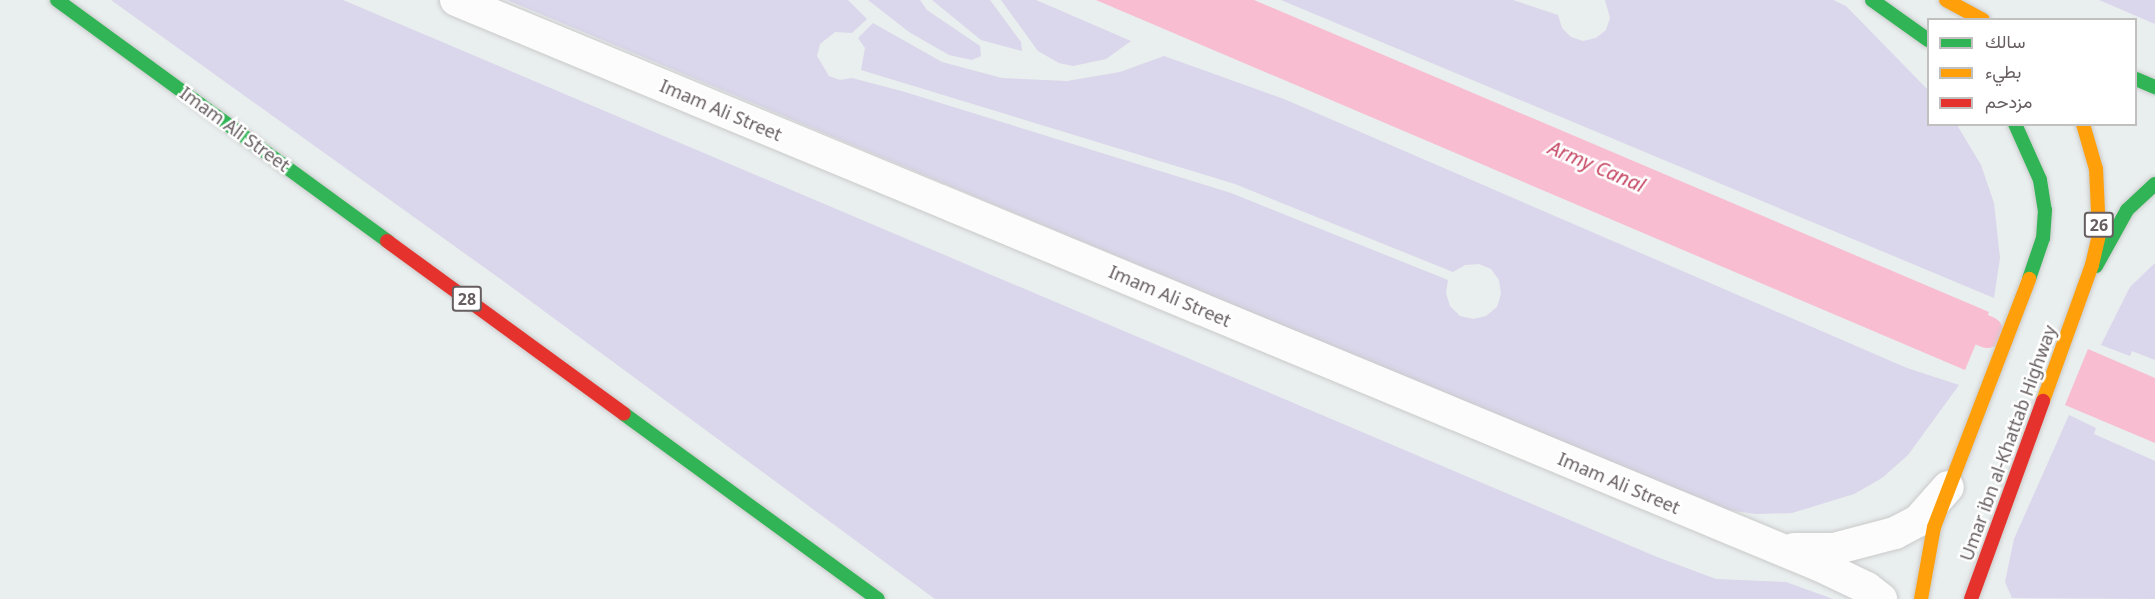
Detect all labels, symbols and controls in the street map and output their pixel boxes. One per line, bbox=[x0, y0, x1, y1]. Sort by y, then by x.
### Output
legend bbox=[1927, 18, 2137, 126]
text: سالك bbox=[1985, 29, 2025, 53]
text: بطيء bbox=[1985, 59, 2021, 83]
street label: Imam Ali Street bbox=[657, 75, 785, 145]
street label: Imam Ali Street bbox=[176, 82, 294, 176]
text: مزدحم bbox=[1985, 89, 2032, 113]
water label: Army Canal bbox=[1545, 135, 1649, 197]
road number: 26 bbox=[2082, 212, 2116, 238]
street label: Imam Ali Street bbox=[1106, 261, 1234, 331]
road number: 28 bbox=[450, 286, 484, 312]
street label: Umar ibn al-Khattab Highway bbox=[1955, 322, 2061, 564]
street label: Imam Ali Street bbox=[1555, 448, 1683, 518]

